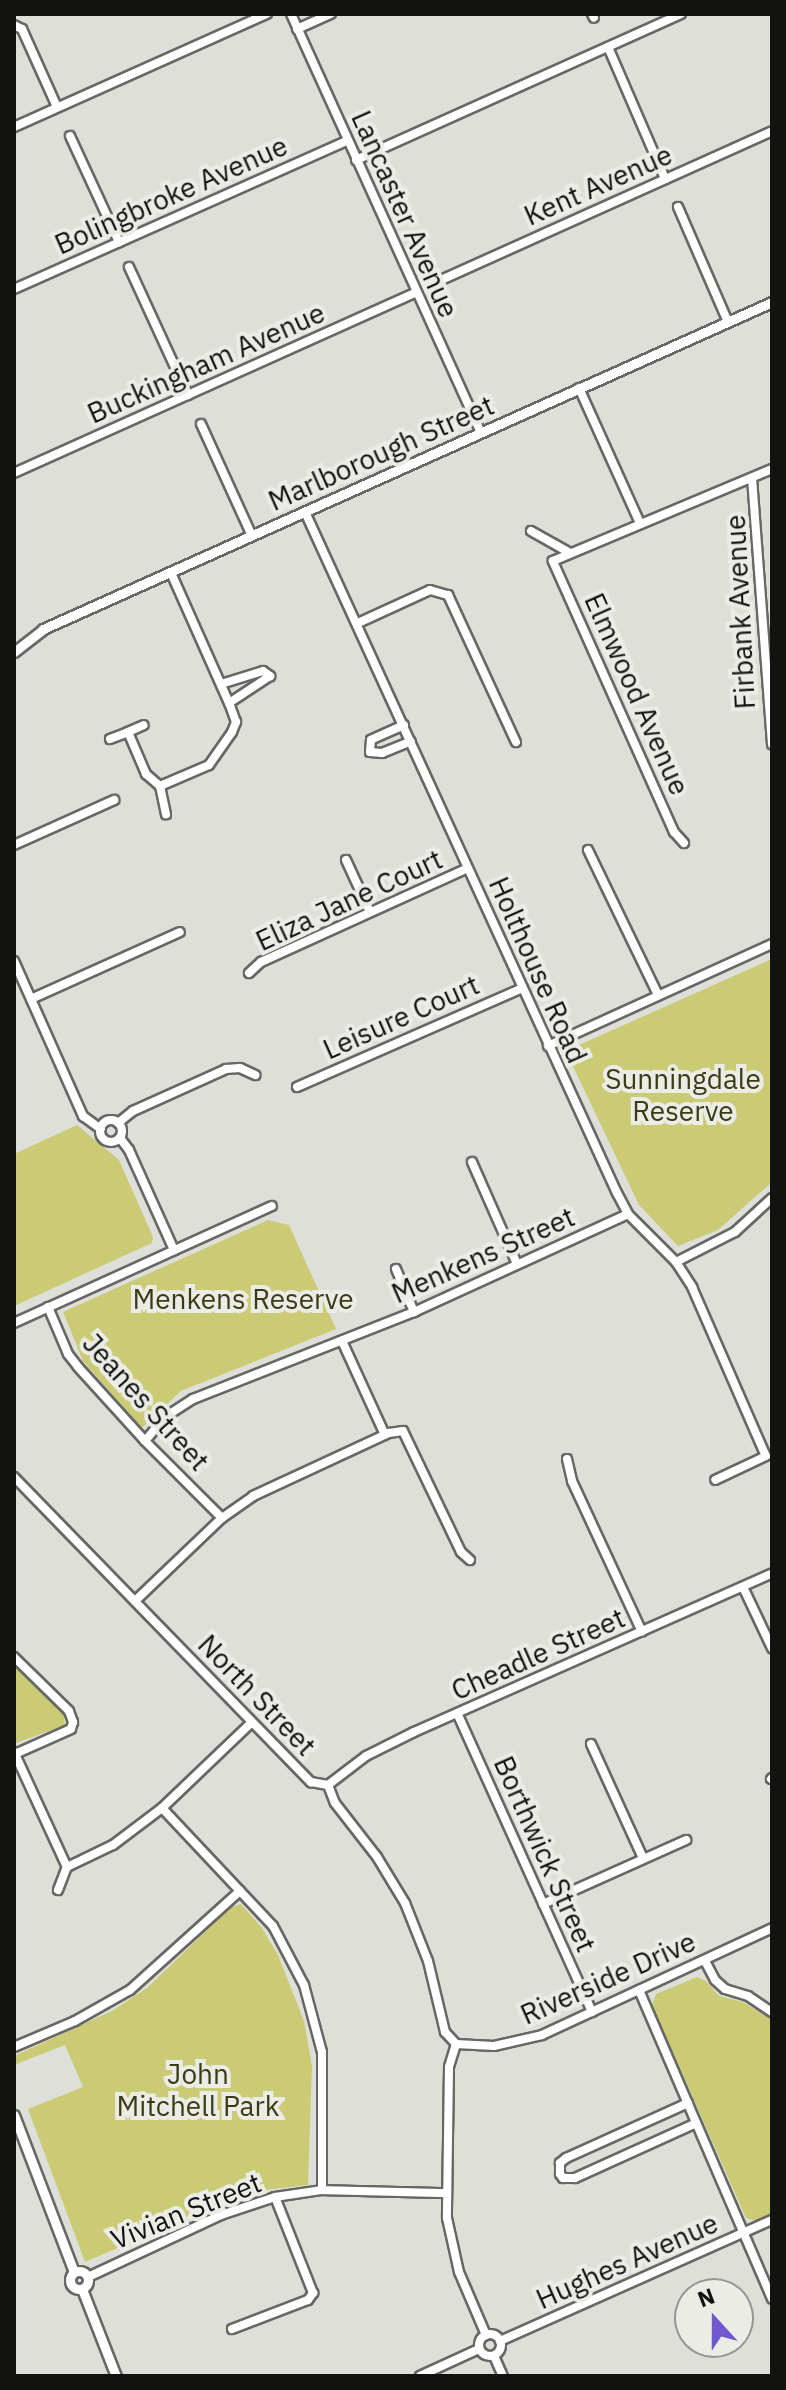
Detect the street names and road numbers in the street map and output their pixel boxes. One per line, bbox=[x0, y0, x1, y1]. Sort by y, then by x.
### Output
street label: Lancaster Avenue bbox=[344, 105, 466, 323]
street label: Bolingbroke Avenue bbox=[49, 129, 293, 261]
street label: Kent Avenue bbox=[519, 137, 677, 233]
street label: Buckingham Avenue bbox=[82, 296, 330, 430]
street label: Marlborough Street bbox=[263, 388, 499, 518]
street label: Firbank Avenue bbox=[718, 514, 762, 710]
street label: Elmwood Avenue bbox=[577, 588, 697, 800]
street label: Eliza Jane Court bbox=[250, 842, 448, 958]
street label: Holthouse Road bbox=[482, 872, 594, 1068]
street label: Leisure Court bbox=[318, 968, 484, 1066]
street label: Menkens Street bbox=[386, 1200, 580, 1310]
street label: Jeanes Street bbox=[76, 1327, 216, 1477]
street label: Cheadle Street bbox=[446, 1601, 630, 1707]
street label: North Street bbox=[191, 1628, 323, 1762]
street label: Borthwick Street bbox=[487, 1751, 603, 1957]
street label: Riverside Drive bbox=[515, 1924, 701, 2032]
street label: Vivian Street bbox=[106, 2166, 266, 2256]
street label: Hughes Avenue bbox=[531, 2206, 723, 2316]

